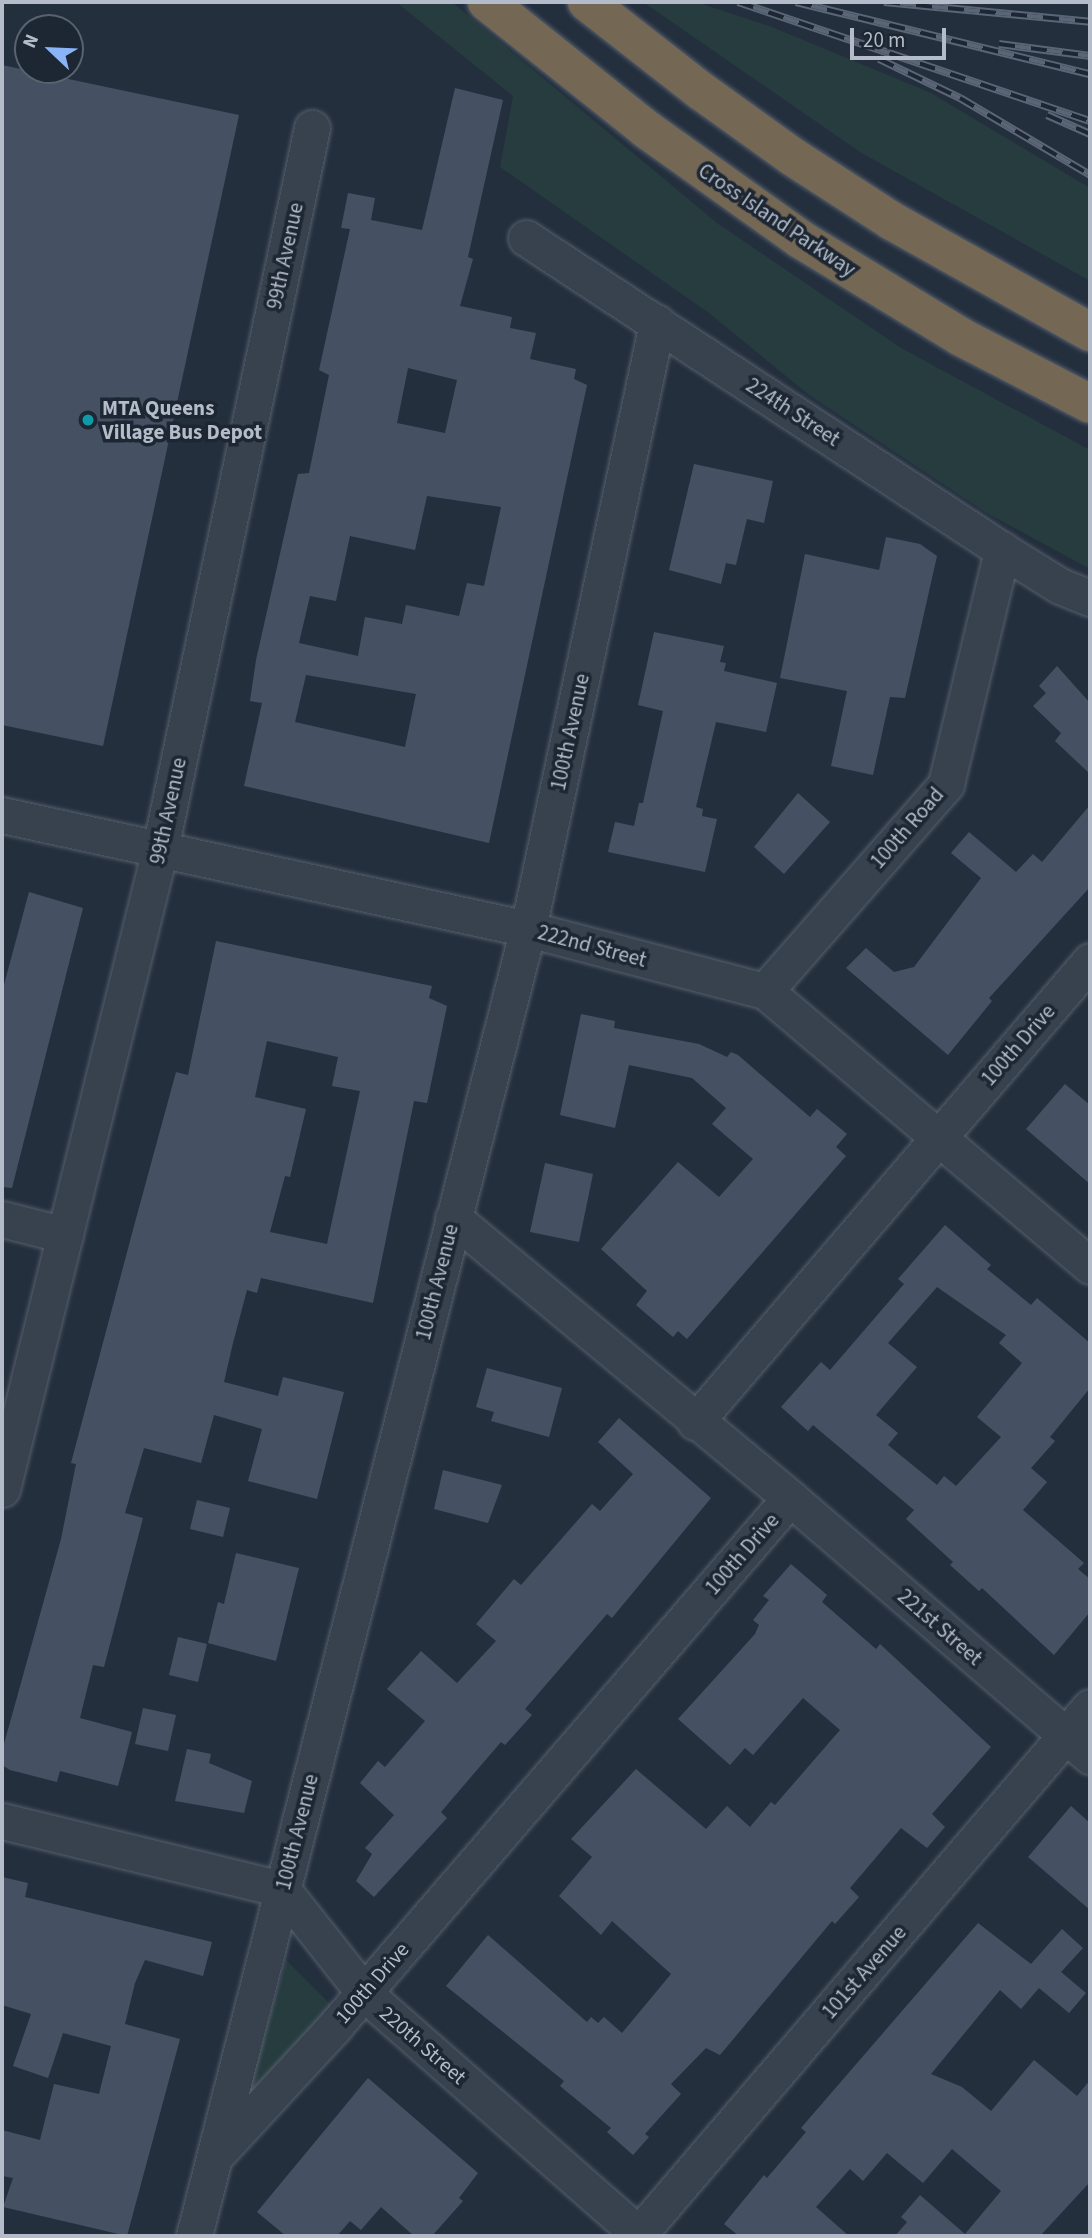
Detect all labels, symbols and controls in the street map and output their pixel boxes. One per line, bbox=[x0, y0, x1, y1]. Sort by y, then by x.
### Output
north arrow bbox=[14, 14, 84, 84]
scale bar bbox=[854, 14, 950, 58]
text: 20 m bbox=[863, 25, 905, 55]
text: N bbox=[16, 30, 46, 52]
street label: Cross Island Parkway bbox=[694, 158, 860, 282]
street label: 99th Avenue bbox=[261, 200, 309, 312]
street label: 224th Street bbox=[741, 372, 845, 452]
place label: MTA Queens Village Bus Depot bbox=[102, 395, 262, 445]
marker: MTA Queens Village Bus Depot bbox=[80, 412, 96, 428]
street label: 100th Avenue bbox=[545, 671, 595, 793]
street label: 99th Avenue bbox=[144, 755, 192, 867]
street label: 100th Road bbox=[865, 782, 949, 874]
street label: 222nd Street bbox=[535, 919, 649, 973]
street label: 100th Drive bbox=[976, 999, 1060, 1091]
street label: 100th Avenue bbox=[410, 1221, 464, 1343]
street label: 100th Drive bbox=[700, 1508, 784, 1600]
street label: 221st Street bbox=[893, 1584, 987, 1670]
street label: 100th Avenue bbox=[270, 1771, 324, 1893]
street label: 101st Avenue bbox=[817, 1920, 911, 2024]
street label: 100th Drive bbox=[330, 1937, 414, 2029]
street label: 220th Street bbox=[374, 2001, 472, 2089]

